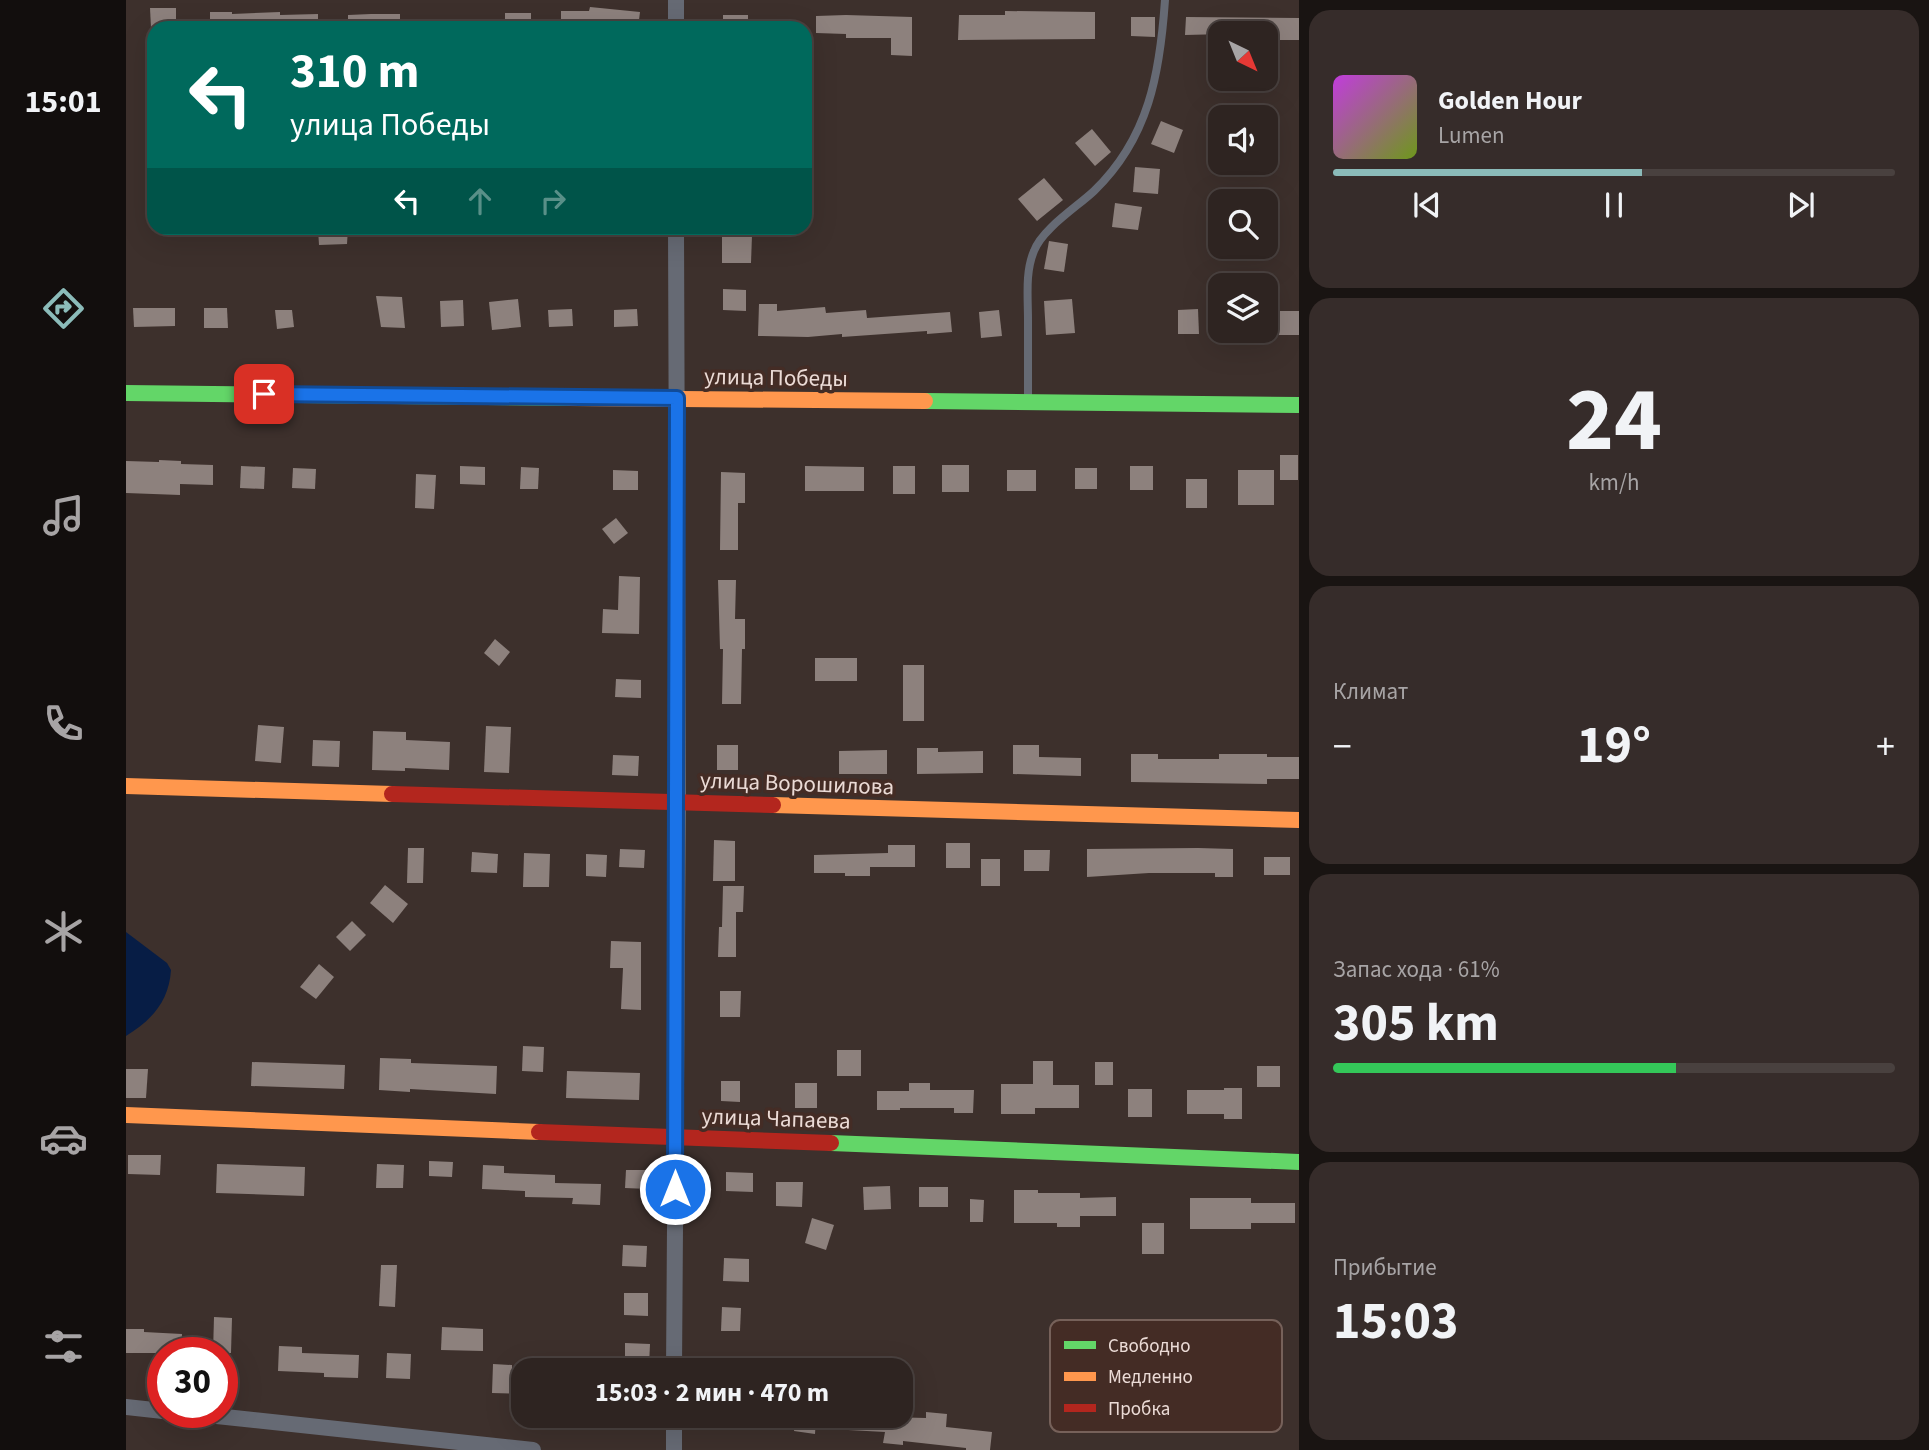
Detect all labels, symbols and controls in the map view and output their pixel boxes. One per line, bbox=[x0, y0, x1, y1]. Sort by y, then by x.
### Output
north arrow bbox=[1208, 21, 1278, 91]
map controls bbox=[1208, 21, 1278, 343]
text: 310 m bbox=[290, 37, 419, 107]
icon: left bbox=[175, 49, 266, 140]
text: 15:01 bbox=[24, 79, 102, 125]
text: Golden Hour bbox=[1438, 82, 1582, 119]
text: улица Победы bbox=[290, 102, 490, 148]
button: sound bbox=[1208, 105, 1278, 175]
text: Lumen bbox=[1438, 119, 1505, 152]
icon: left bbox=[388, 182, 426, 220]
icon: ahead bbox=[461, 182, 499, 220]
icon: right bbox=[534, 182, 572, 220]
icon: previous bbox=[1408, 186, 1446, 224]
icon: pause bbox=[1595, 186, 1633, 224]
icon: next bbox=[1782, 186, 1820, 224]
button: search bbox=[1208, 189, 1278, 259]
button: layers bbox=[1208, 273, 1278, 343]
icon: directions bbox=[39, 284, 88, 333]
text: 24 bbox=[1566, 356, 1662, 485]
street label: улица Победы bbox=[704, 360, 848, 395]
pin bbox=[234, 364, 294, 424]
icon: arrive bbox=[245, 375, 283, 413]
text: km/h bbox=[1588, 466, 1640, 499]
icon: music bbox=[39, 491, 88, 540]
text: Климат bbox=[1333, 675, 1408, 708]
icon: phone bbox=[39, 699, 88, 748]
text: 19° bbox=[1577, 709, 1651, 783]
text: − bbox=[1333, 720, 1352, 774]
text: + bbox=[1876, 720, 1895, 774]
street label: улица Ворошилова bbox=[699, 764, 895, 803]
icon: climate bbox=[39, 907, 88, 956]
text: Запас хода · 61% bbox=[1333, 953, 1500, 986]
text: 305 km bbox=[1333, 987, 1499, 1061]
street label: улица Чапаева bbox=[701, 1099, 851, 1138]
icon: car bbox=[39, 1114, 88, 1163]
position arrow bbox=[638, 1152, 712, 1226]
text: Прибытие bbox=[1333, 1251, 1437, 1284]
text: 15:03 bbox=[1333, 1285, 1458, 1359]
legend bbox=[1050, 1320, 1282, 1432]
icon: filters bbox=[39, 1322, 88, 1371]
text: Свободно bbox=[1108, 1333, 1191, 1360]
speed limit sign: 30 bbox=[147, 1337, 238, 1428]
text: Медленно bbox=[1108, 1364, 1193, 1391]
text: 15:03 · 2 мин · 470 m bbox=[595, 1374, 829, 1411]
text: Пробка bbox=[1108, 1396, 1170, 1423]

